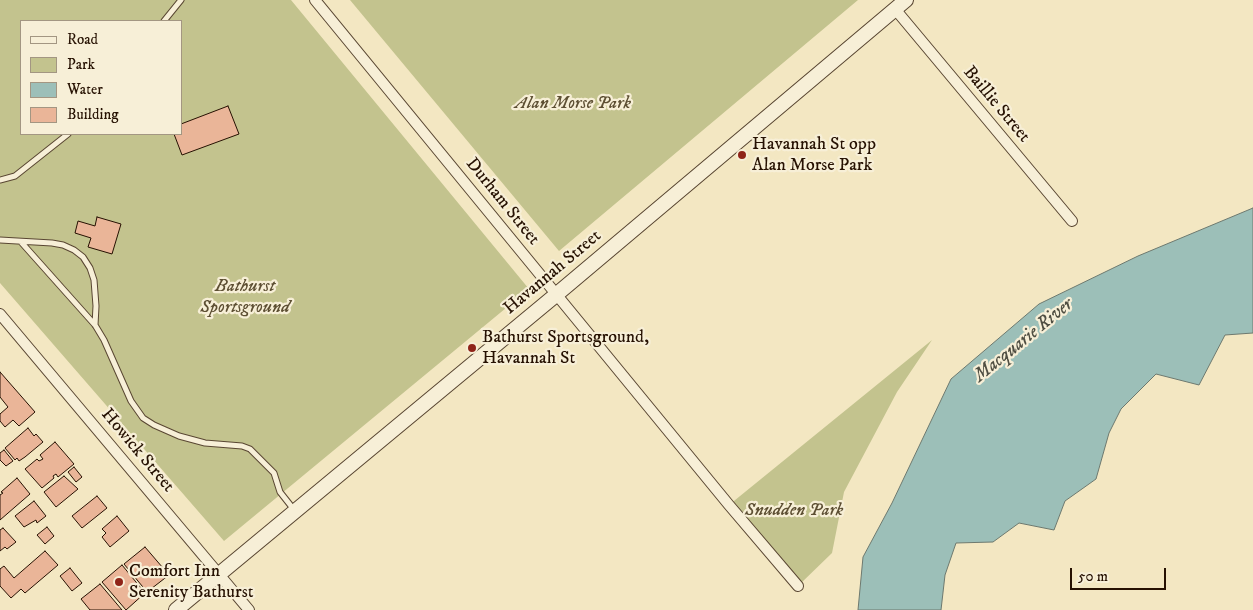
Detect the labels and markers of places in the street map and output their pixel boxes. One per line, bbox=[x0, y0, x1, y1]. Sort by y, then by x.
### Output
place label: Havannah St opp Alan Morse Park bbox=[752, 134, 876, 176]
marker: Havannah St opp Alan Morse Park bbox=[736, 149, 748, 161]
place label: Bathurst Sportsground, Havannah St bbox=[482, 327, 649, 369]
marker: Bathurst Sportsground, Havannah St bbox=[466, 342, 478, 354]
place label: Comfort Inn Serenity Bathurst bbox=[129, 561, 253, 604]
marker: Comfort Inn Serenity Bathurst bbox=[113, 576, 125, 588]

